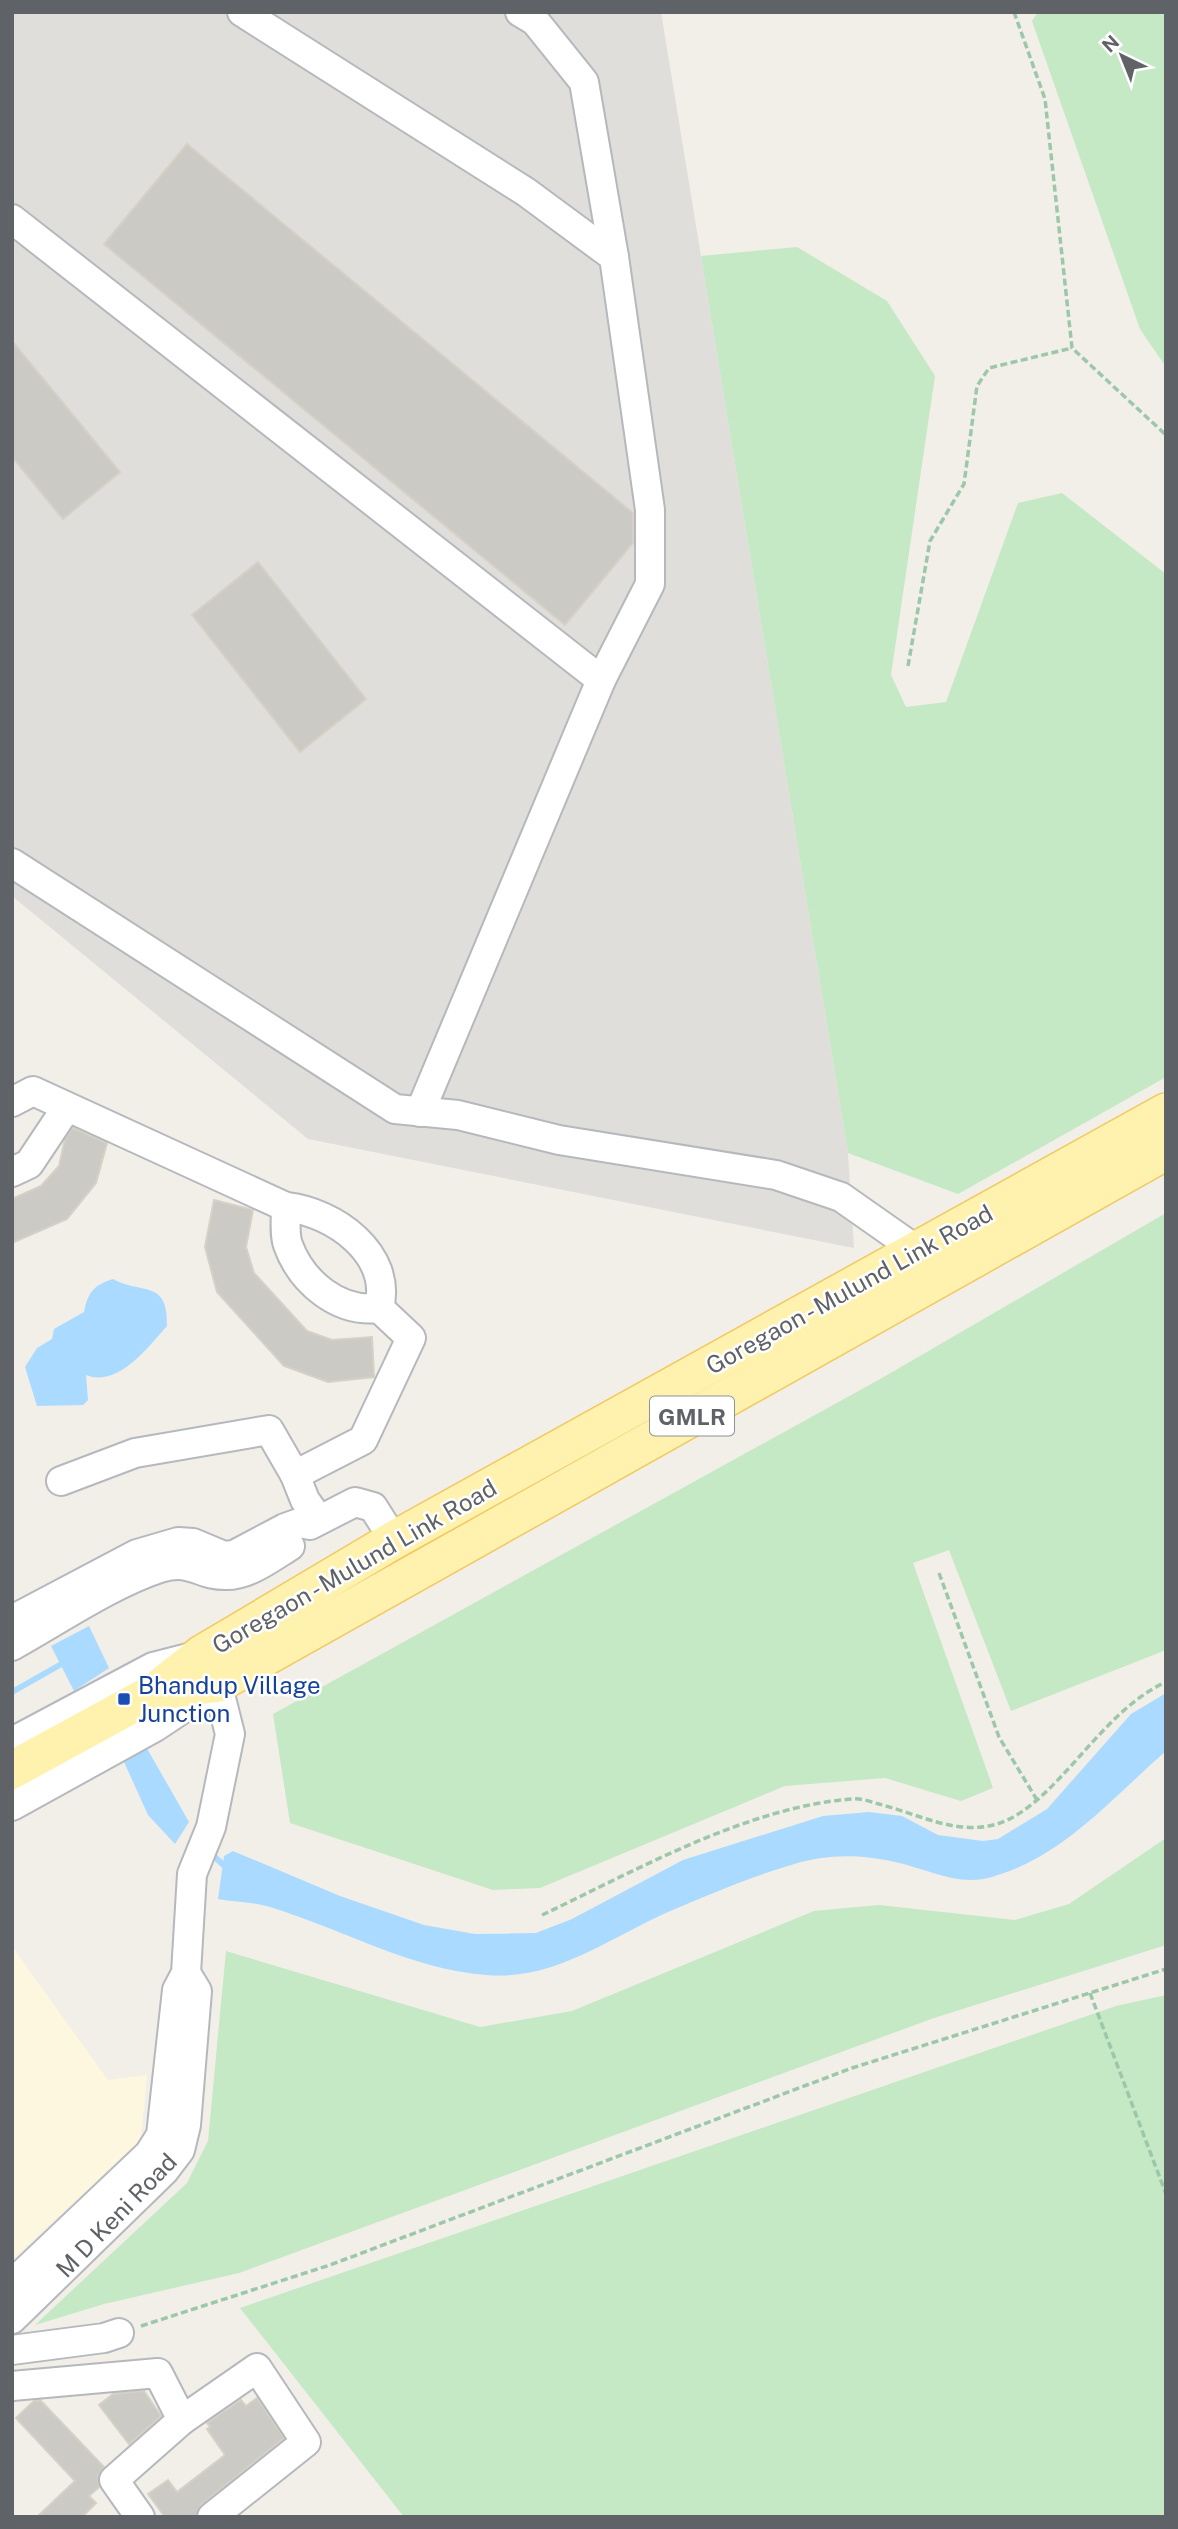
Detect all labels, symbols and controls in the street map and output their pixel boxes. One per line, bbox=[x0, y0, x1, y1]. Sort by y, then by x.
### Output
north arrow bbox=[1087, 21, 1157, 91]
text: N bbox=[1097, 30, 1123, 57]
street label: Goregaon - Mulund Link Road bbox=[701, 1198, 997, 1380]
road number: GMLR bbox=[650, 1396, 734, 1436]
street label: Goregaon - Mulund Link Road bbox=[207, 1473, 501, 1659]
place label: Bhandup Village Junction bbox=[138, 1671, 321, 1727]
marker: Bhandup Village Junction bbox=[116, 1691, 132, 1707]
street label: M D Keni Road bbox=[50, 2147, 182, 2283]

